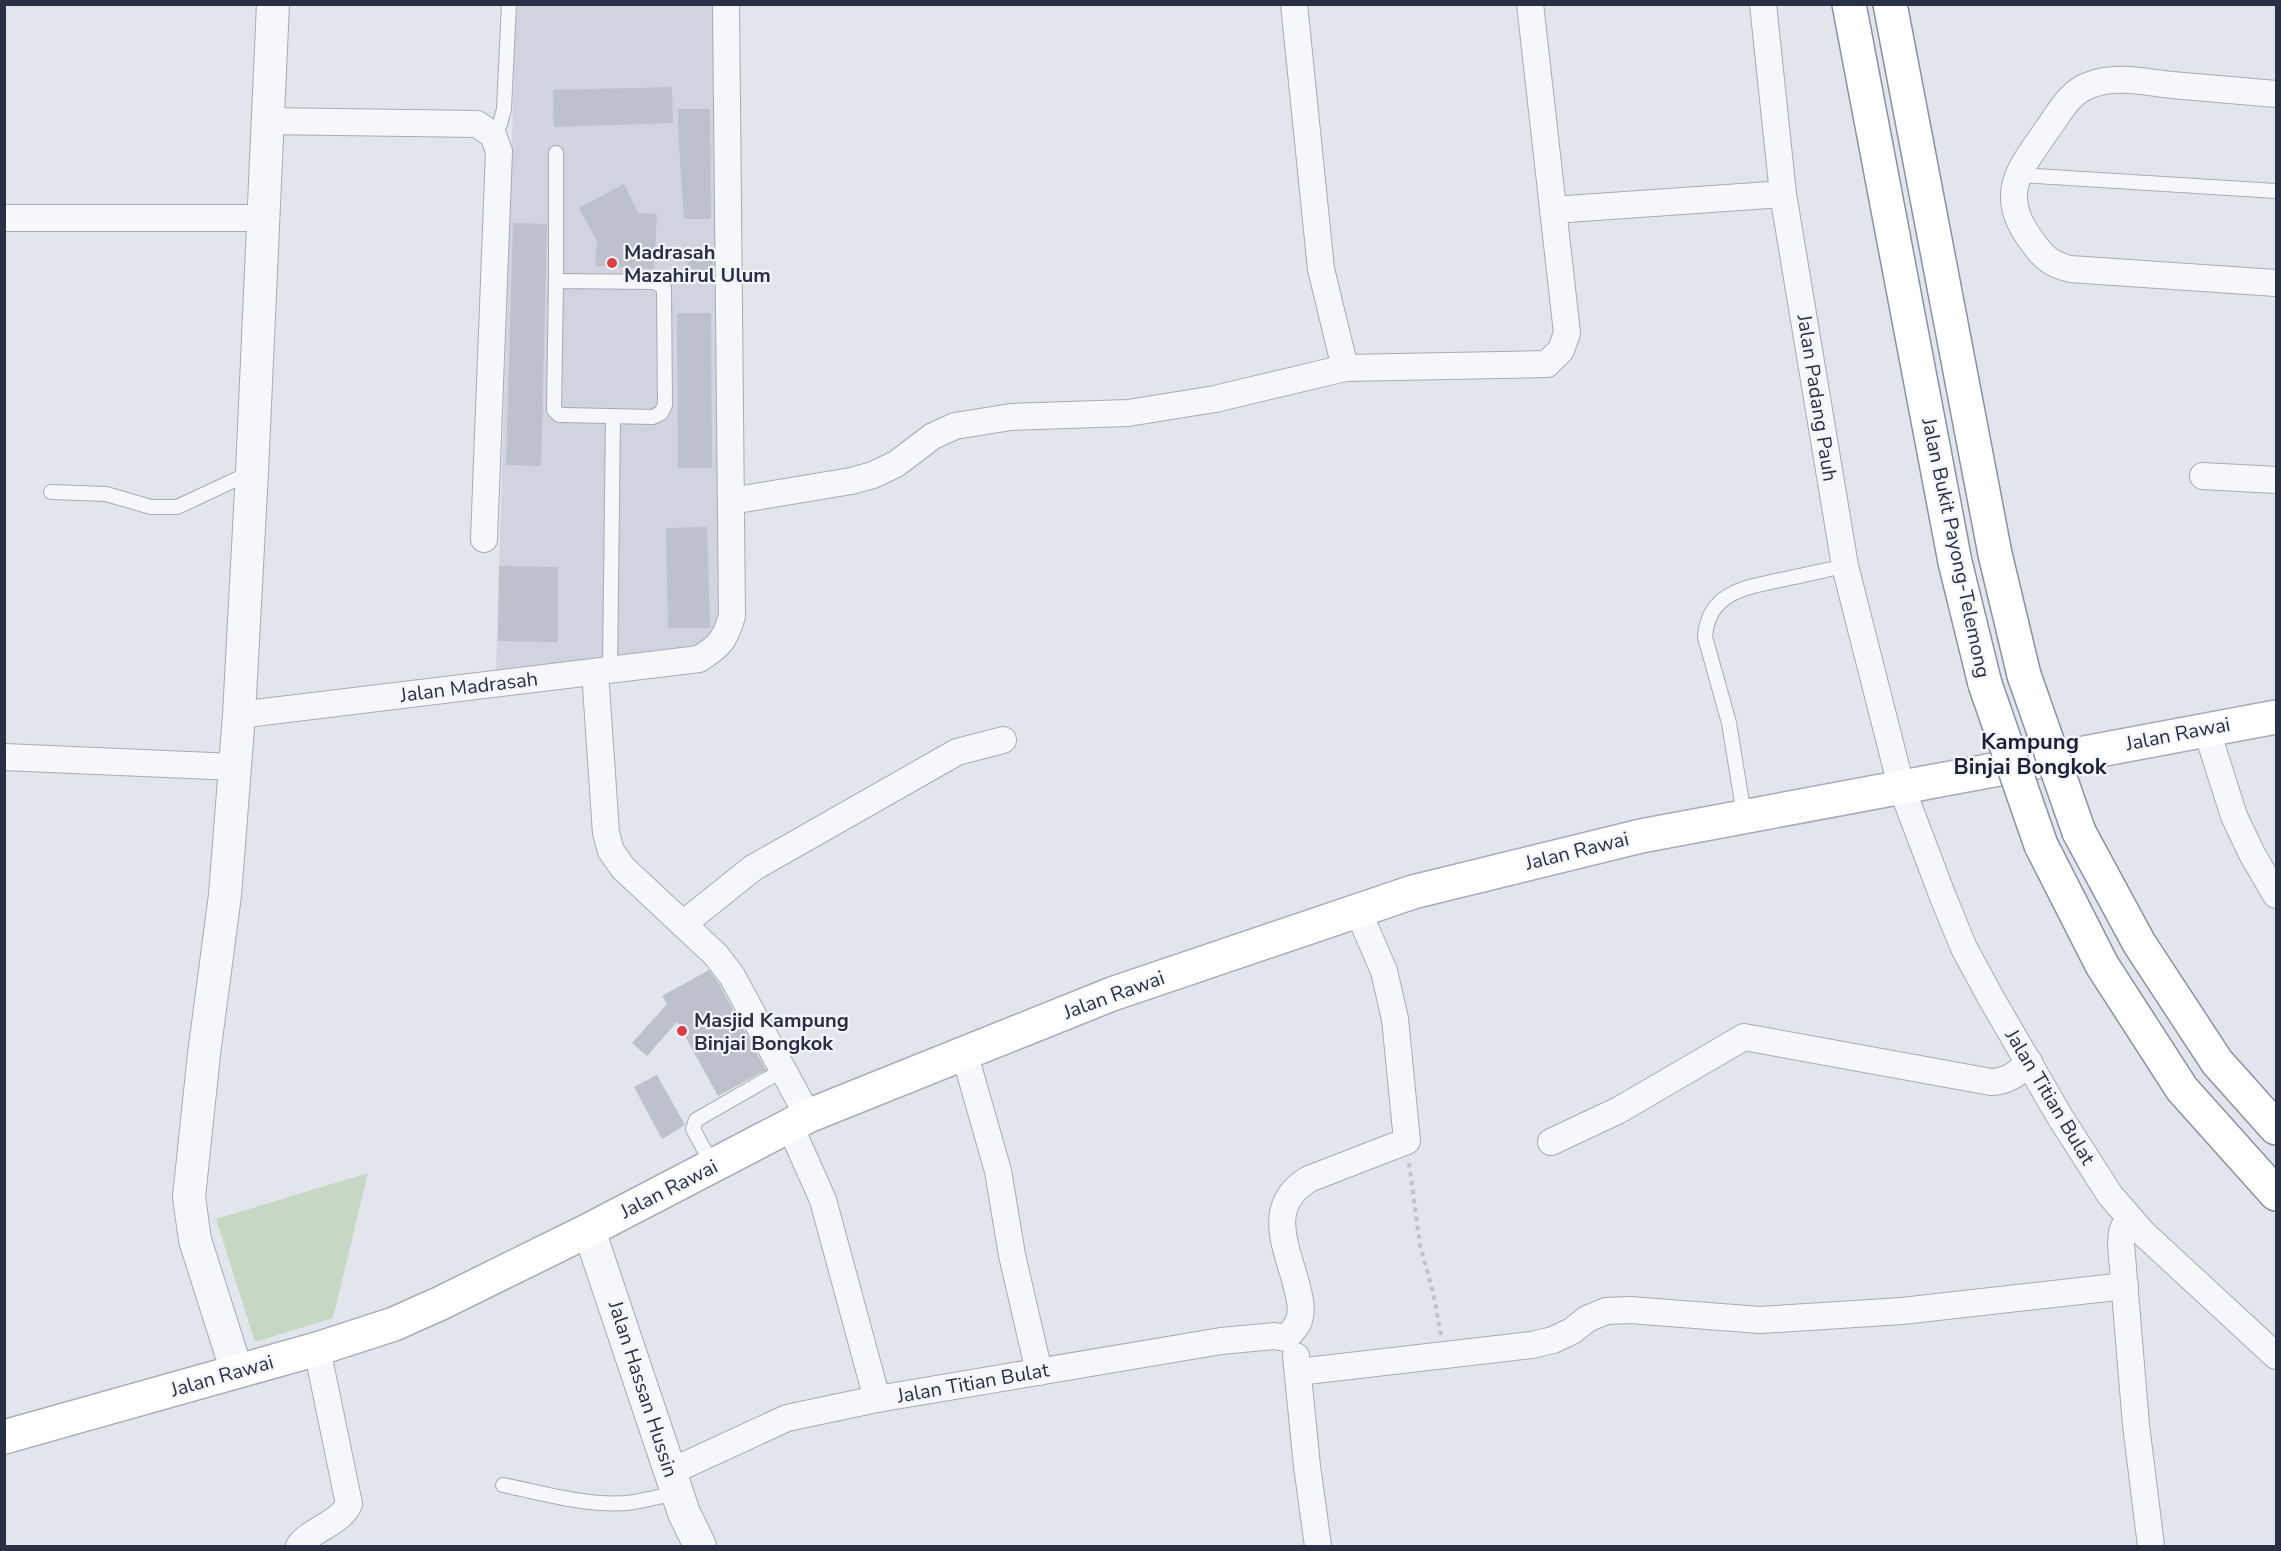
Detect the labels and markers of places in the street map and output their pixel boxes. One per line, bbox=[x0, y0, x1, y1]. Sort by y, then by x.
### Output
place label: Madrasah Mazahirul Ulum bbox=[624, 239, 771, 289]
marker: Madrasah Mazahirul Ulum bbox=[605, 256, 619, 270]
place label: Masjid Kampung Binjai Bongkok bbox=[694, 1007, 849, 1057]
marker: Masjid Kampung Binjai Bongkok bbox=[675, 1024, 689, 1038]

